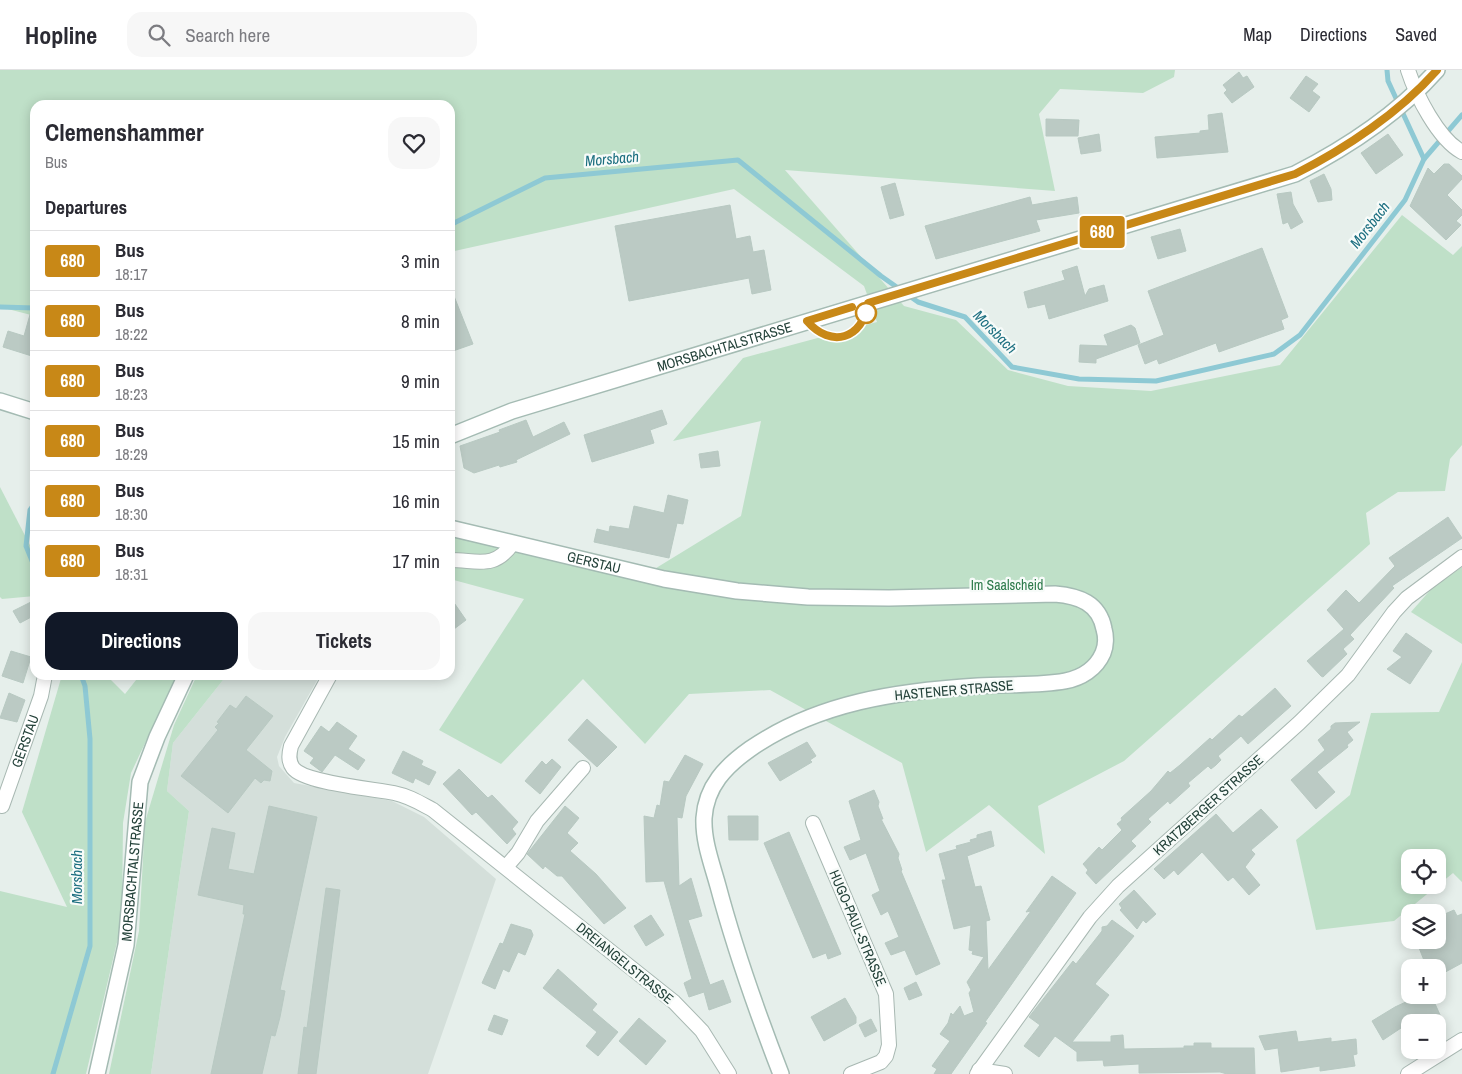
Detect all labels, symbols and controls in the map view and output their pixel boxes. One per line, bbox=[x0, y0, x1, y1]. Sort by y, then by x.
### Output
search box bbox=[127, 12, 477, 57]
text: Hopline bbox=[25, 19, 97, 51]
icon: search bbox=[145, 21, 173, 49]
text: Search here bbox=[185, 22, 270, 48]
text: Map bbox=[1243, 22, 1272, 47]
text: Directions bbox=[1300, 22, 1367, 47]
text: Saved bbox=[1395, 22, 1437, 47]
text: Clemenshammer bbox=[45, 116, 204, 148]
button: heart bbox=[388, 117, 440, 169]
water label: Morsbach bbox=[584, 146, 640, 171]
text: Bus bbox=[45, 151, 68, 173]
text: Departures bbox=[45, 194, 127, 220]
water label: Morsbach bbox=[1345, 197, 1395, 252]
line badge: 680 bbox=[1073, 216, 1131, 248]
text: 680 bbox=[1090, 219, 1114, 244]
text: Bus bbox=[115, 237, 144, 263]
text: 680 bbox=[60, 248, 85, 273]
text: 3 min bbox=[401, 248, 440, 274]
text: 18:17 bbox=[115, 263, 148, 285]
text: Bus bbox=[115, 297, 144, 323]
unlabelled marker bbox=[855, 302, 877, 324]
water label: Morsbach bbox=[969, 305, 1022, 358]
text: 680 bbox=[60, 308, 85, 333]
text: 8 min bbox=[401, 308, 440, 334]
street label: MORSBACHTALSTRASSE bbox=[655, 318, 794, 376]
text: 18:22 bbox=[115, 323, 148, 345]
text: Bus bbox=[115, 357, 144, 383]
text: 680 bbox=[60, 368, 85, 393]
text: 9 min bbox=[401, 368, 440, 394]
text: 18:23 bbox=[115, 383, 148, 405]
text: Bus bbox=[115, 417, 144, 443]
text: 680 bbox=[60, 428, 85, 453]
text: 15 min bbox=[392, 428, 440, 454]
text: 18:29 bbox=[115, 443, 148, 465]
text: Bus bbox=[115, 477, 144, 503]
text: 680 bbox=[60, 488, 85, 513]
text: 16 min bbox=[392, 488, 440, 514]
text: 18:30 bbox=[115, 503, 148, 525]
text: Bus bbox=[115, 537, 144, 563]
street label: GERSTAU bbox=[565, 547, 623, 577]
text: 680 bbox=[60, 548, 85, 573]
text: 17 min bbox=[392, 548, 440, 574]
text: 18:31 bbox=[115, 563, 148, 585]
park label: Im Saalscheid bbox=[971, 576, 1043, 594]
button: Directions bbox=[45, 612, 238, 670]
button: Tickets bbox=[248, 612, 440, 670]
street label: HASTENER STRASSE bbox=[894, 676, 1014, 704]
street label: GERSTAU bbox=[7, 712, 43, 770]
street label: KRATZBERGER STRASSE bbox=[1149, 751, 1267, 859]
street label: MORSBACHTALSTRASSE bbox=[117, 801, 147, 942]
map controls bbox=[1401, 849, 1446, 1059]
button: locate bbox=[1401, 849, 1446, 894]
water label: Morsbach bbox=[66, 850, 87, 904]
street label: HUGO-PAUL-STRASSE bbox=[825, 867, 891, 989]
button: layers bbox=[1401, 904, 1446, 949]
street label: DREIANGELSTRASSE bbox=[573, 918, 677, 1008]
button: + bbox=[1401, 959, 1446, 1004]
button: − bbox=[1401, 1014, 1446, 1059]

